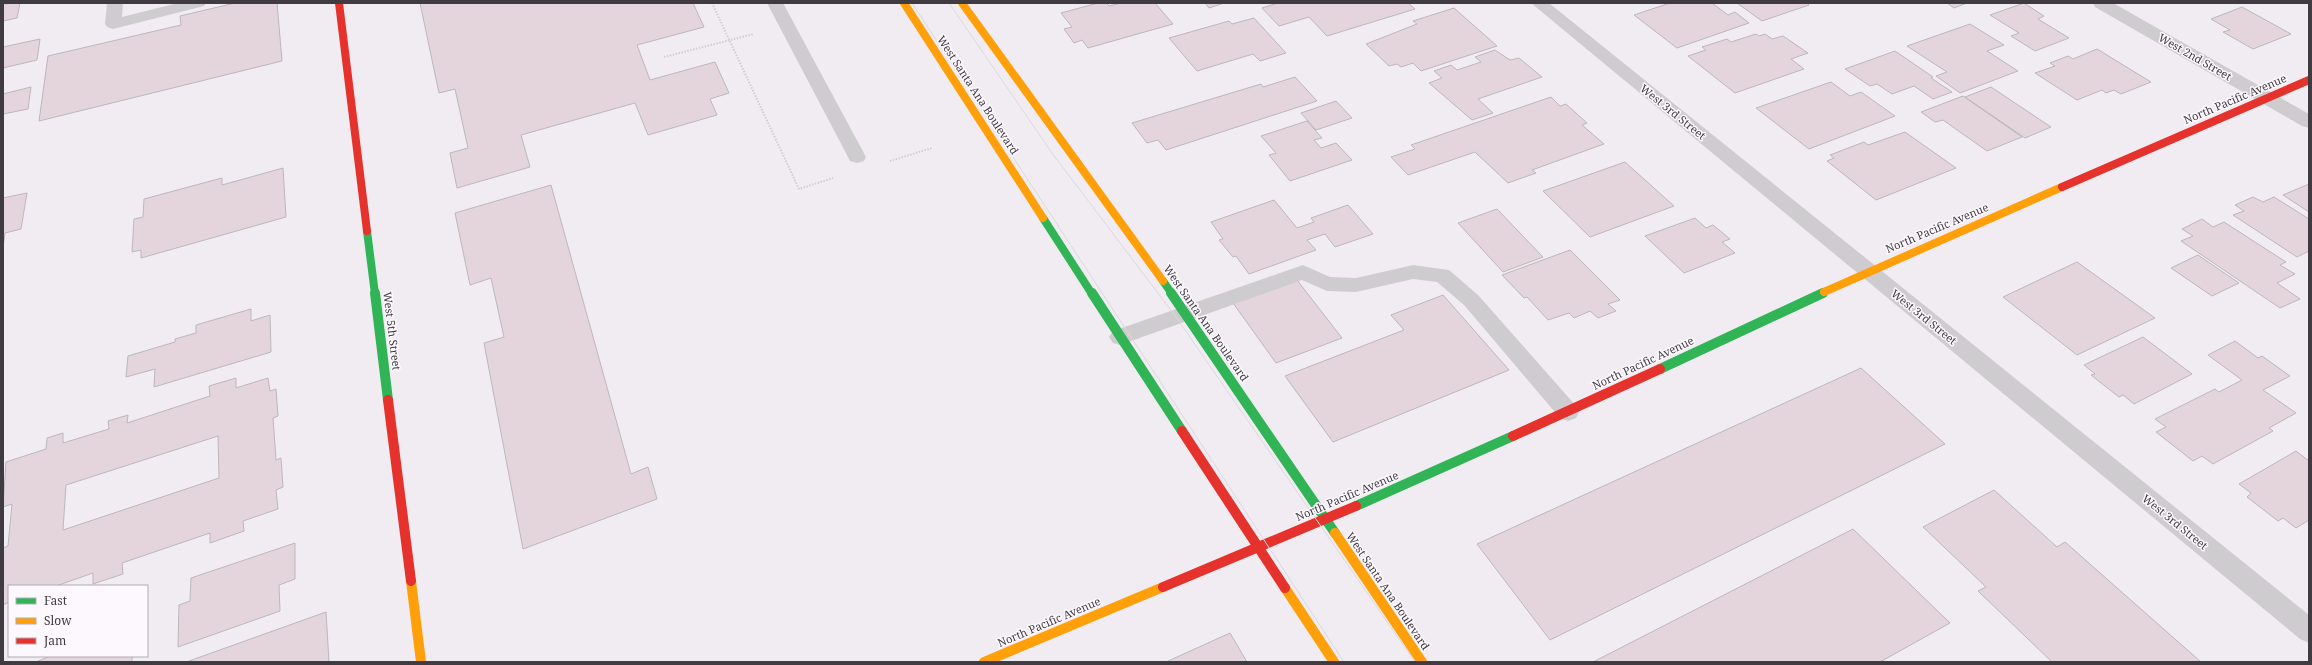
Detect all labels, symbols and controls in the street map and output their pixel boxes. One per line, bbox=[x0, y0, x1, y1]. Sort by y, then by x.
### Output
street label: West 2nd Street bbox=[2156, 30, 2235, 84]
street label: West Santa Ana Boulevard bbox=[934, 32, 1023, 157]
street label: North Pacific Avenue bbox=[2181, 70, 2289, 127]
street label: West 3rd Street bbox=[1637, 81, 1709, 143]
street label: North Pacific Avenue bbox=[1883, 199, 1991, 256]
street label: West Santa Ana Boulevard bbox=[1160, 262, 1253, 384]
street label: West 3rd Street bbox=[1888, 286, 1960, 348]
street label: West 5th Street bbox=[380, 291, 405, 371]
street label: North Pacific Avenue bbox=[1590, 332, 1696, 393]
street label: North Pacific Avenue bbox=[1293, 467, 1401, 524]
street label: West 3rd Street bbox=[2139, 491, 2211, 553]
street label: West Santa Ana Boulevard bbox=[1343, 529, 1434, 653]
legend bbox=[8, 585, 148, 657]
text: Fast bbox=[44, 592, 67, 609]
street label: North Pacific Avenue bbox=[995, 593, 1103, 650]
text: Slow bbox=[44, 612, 72, 629]
text: Jam bbox=[43, 632, 66, 649]

